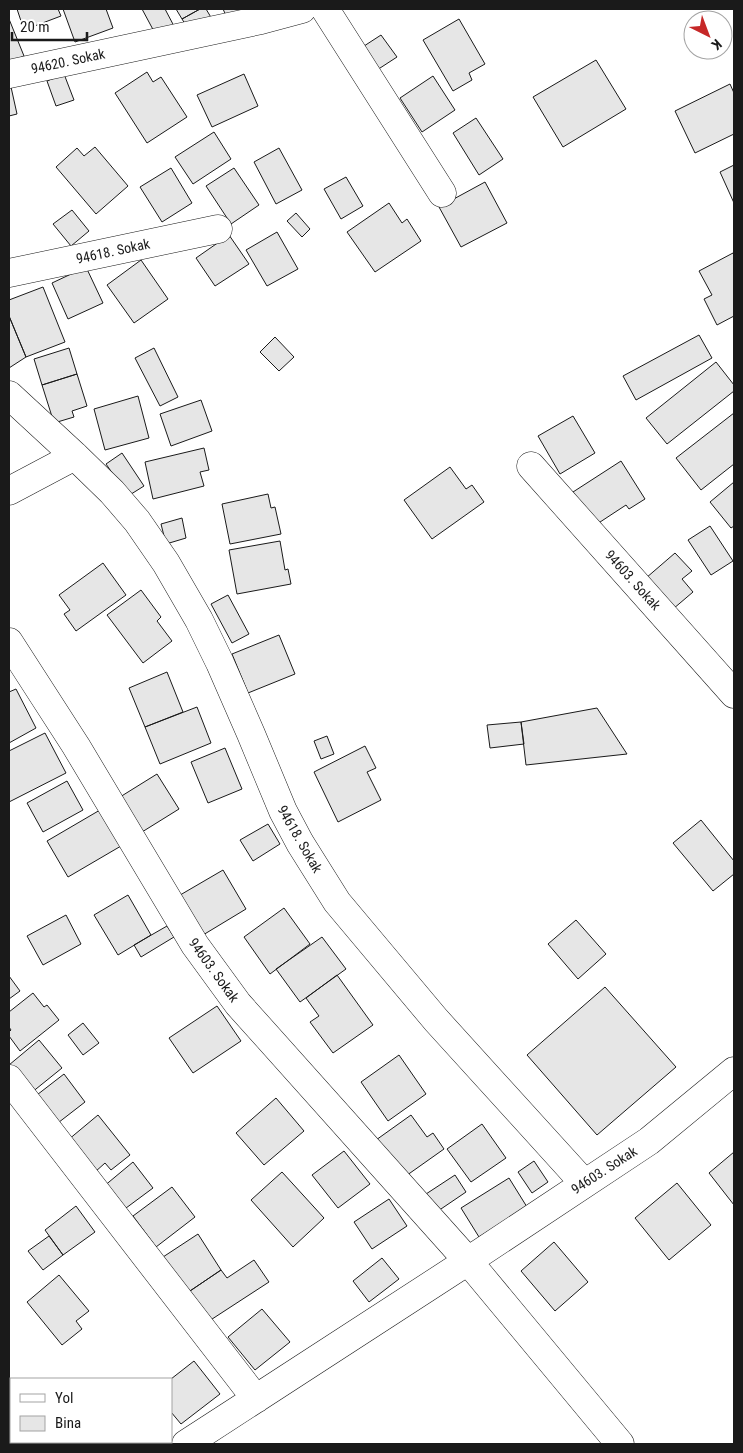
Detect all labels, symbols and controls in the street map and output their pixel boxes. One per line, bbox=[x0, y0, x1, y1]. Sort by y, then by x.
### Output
scale bar bbox=[12, 10, 88, 42]
north arrow bbox=[683, 10, 733, 60]
text: 20 m bbox=[20, 18, 50, 36]
text: K bbox=[708, 36, 725, 53]
street label: 94620. Sokak bbox=[30, 45, 107, 77]
street label: 94618. Sokak bbox=[75, 235, 152, 267]
street label: 94603. Sokak bbox=[602, 547, 665, 614]
street label: 94618. Sokak bbox=[274, 802, 326, 876]
street label: 94603. Sokak bbox=[185, 935, 243, 1006]
street label: 94603. Sokak bbox=[568, 1142, 640, 1197]
legend bbox=[10, 1378, 172, 1443]
text: Yol bbox=[55, 1389, 73, 1407]
text: Bina bbox=[55, 1414, 81, 1432]

